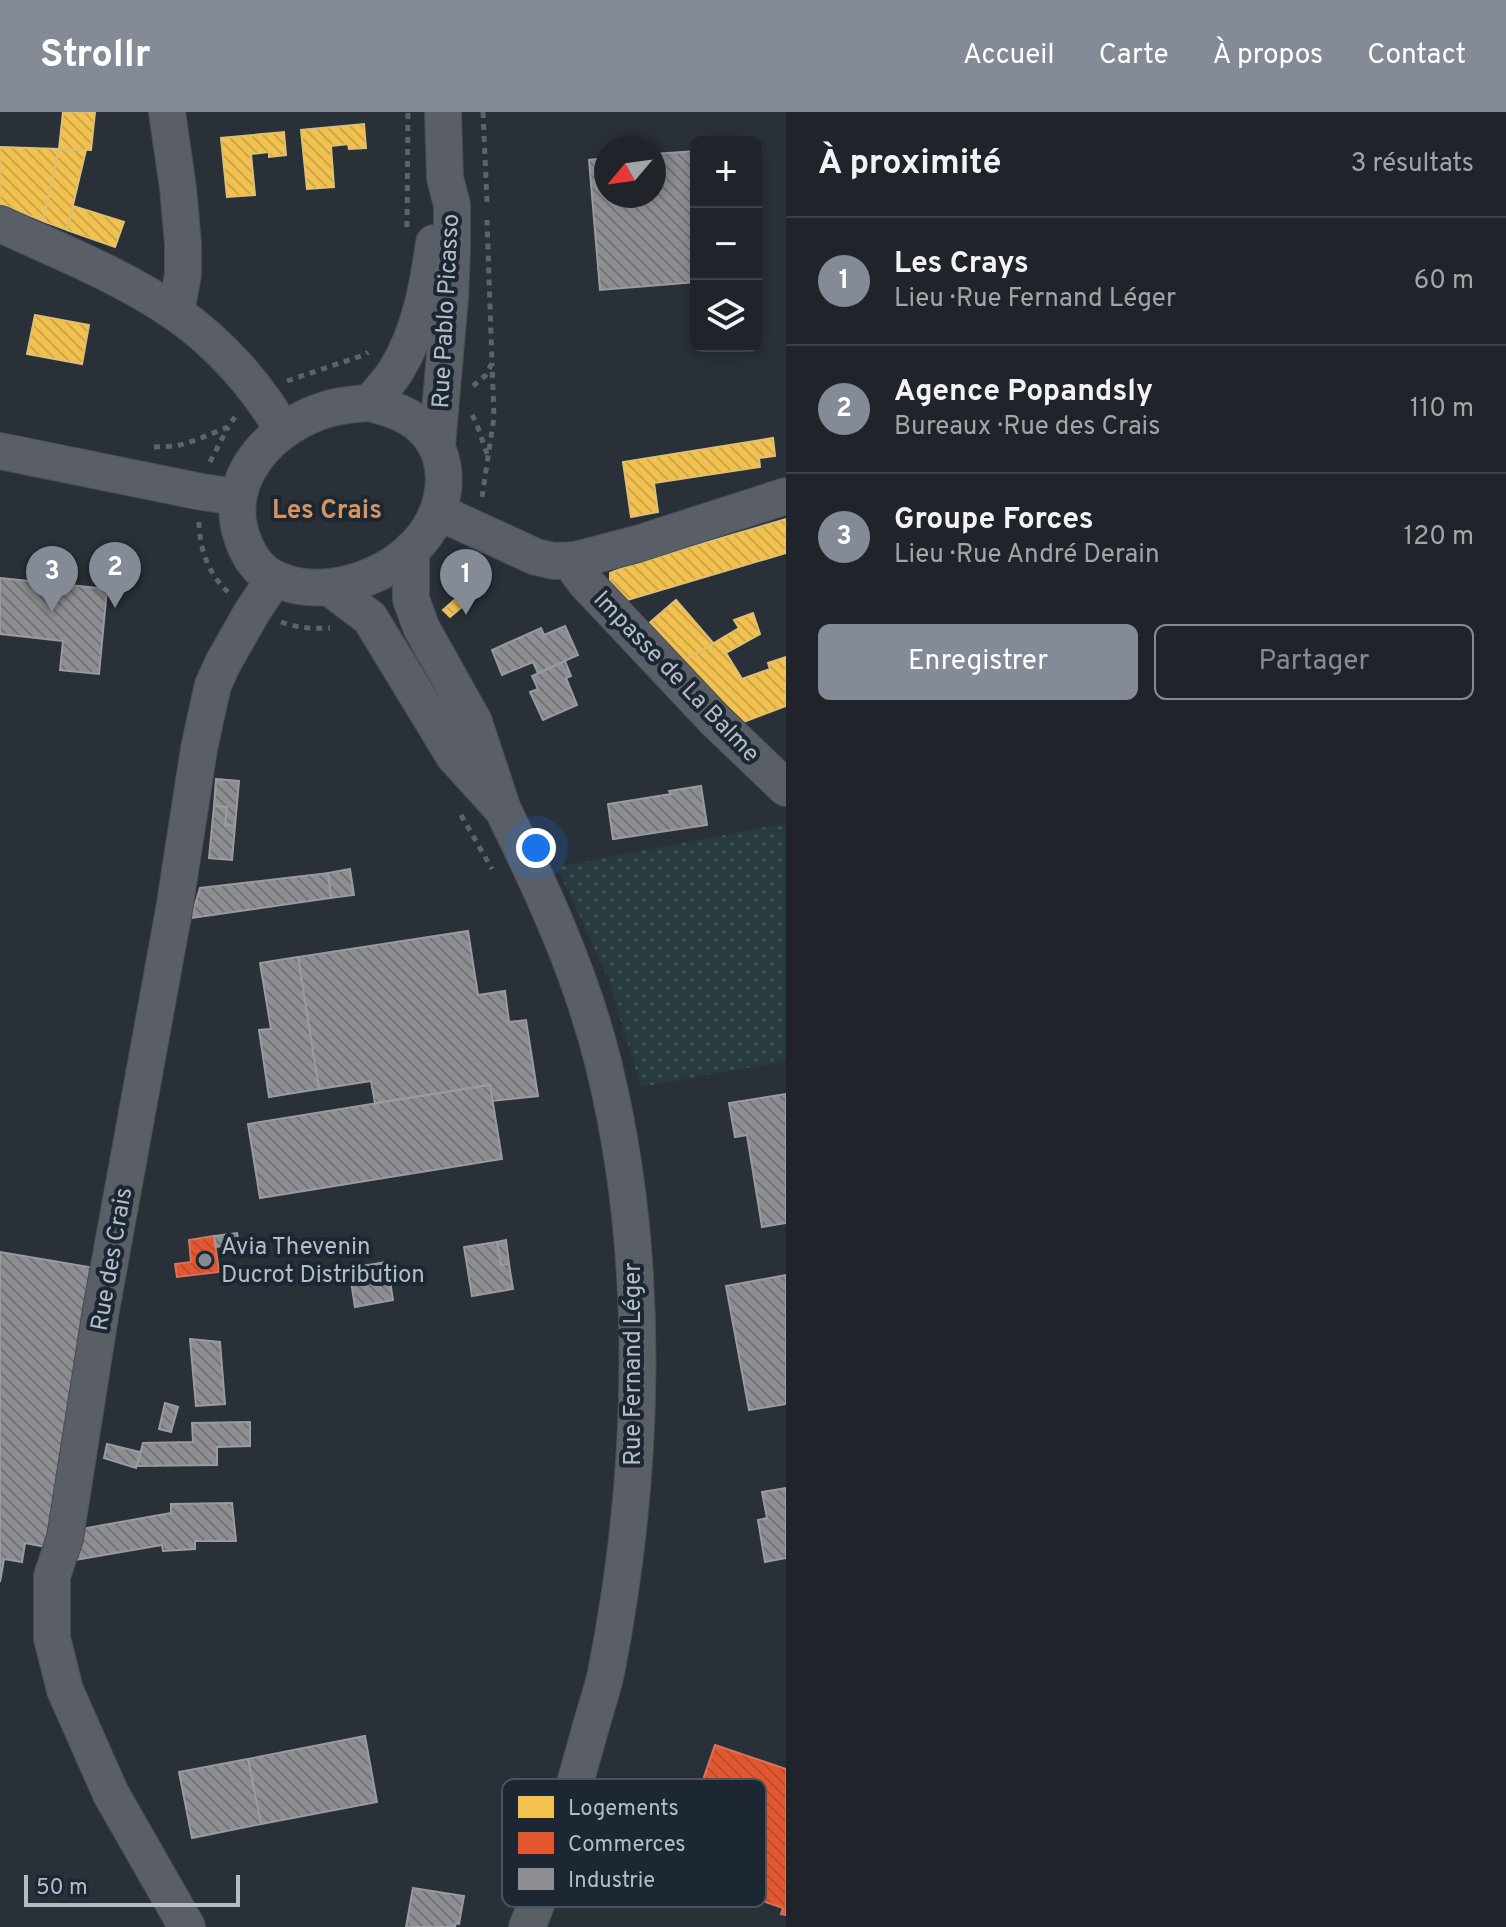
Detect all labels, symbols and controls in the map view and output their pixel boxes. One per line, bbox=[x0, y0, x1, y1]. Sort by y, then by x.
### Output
text: Strollr bbox=[40, 32, 151, 81]
text: Accueil bbox=[963, 38, 1055, 74]
text: Carte bbox=[1099, 38, 1169, 74]
text: À propos bbox=[1213, 38, 1323, 74]
text: Contact bbox=[1367, 38, 1466, 74]
north arrow bbox=[594, 136, 666, 208]
map controls bbox=[690, 136, 762, 352]
button: + bbox=[690, 136, 762, 208]
text: À proximité bbox=[818, 143, 1001, 186]
text: 3 résultats bbox=[1351, 148, 1474, 181]
button: − bbox=[690, 208, 762, 280]
street label: Rue Pablo Picasso bbox=[427, 213, 467, 409]
text: Les Crays bbox=[894, 246, 1029, 283]
text: 1 bbox=[839, 265, 849, 298]
text: 60 m bbox=[1414, 265, 1474, 298]
button: layers bbox=[690, 280, 762, 352]
text: Lieu · Rue Fernand Léger bbox=[894, 283, 1176, 316]
text: Agence Popandsly bbox=[894, 374, 1153, 411]
text: 2 bbox=[836, 393, 852, 426]
text: 110 m bbox=[1410, 393, 1474, 426]
text: Bureaux · Rue des Crais bbox=[894, 411, 1160, 444]
district label: Les Crais bbox=[272, 495, 382, 528]
text: Groupe Forces bbox=[894, 502, 1094, 539]
text: 3 bbox=[836, 521, 852, 554]
text: 120 m bbox=[1404, 521, 1474, 554]
text: Lieu · Rue André Derain bbox=[894, 539, 1160, 572]
pin: 2 bbox=[89, 542, 141, 608]
pin: 3 bbox=[26, 546, 78, 612]
pin: 1 bbox=[440, 549, 492, 615]
street label: Impasse de La Balme bbox=[586, 585, 765, 769]
button: Enregistrer bbox=[818, 624, 1138, 700]
button: Partager bbox=[1154, 624, 1474, 700]
your location bbox=[516, 828, 556, 868]
street label: Rue des Crais bbox=[86, 1185, 140, 1333]
place label: Avia Thevenin Ducrot Distribution bbox=[221, 1233, 425, 1291]
marker: Avia Thevenin Ducrot Distribution bbox=[196, 1251, 214, 1269]
street label: Rue Fernand Léger bbox=[619, 1262, 649, 1466]
legend bbox=[502, 1779, 766, 1907]
text: Logements bbox=[568, 1796, 679, 1823]
text: Commerces bbox=[568, 1832, 686, 1859]
text: Industrie bbox=[568, 1868, 655, 1895]
scale bar bbox=[24, 1871, 240, 1907]
text: 50 m bbox=[36, 1875, 88, 1902]

